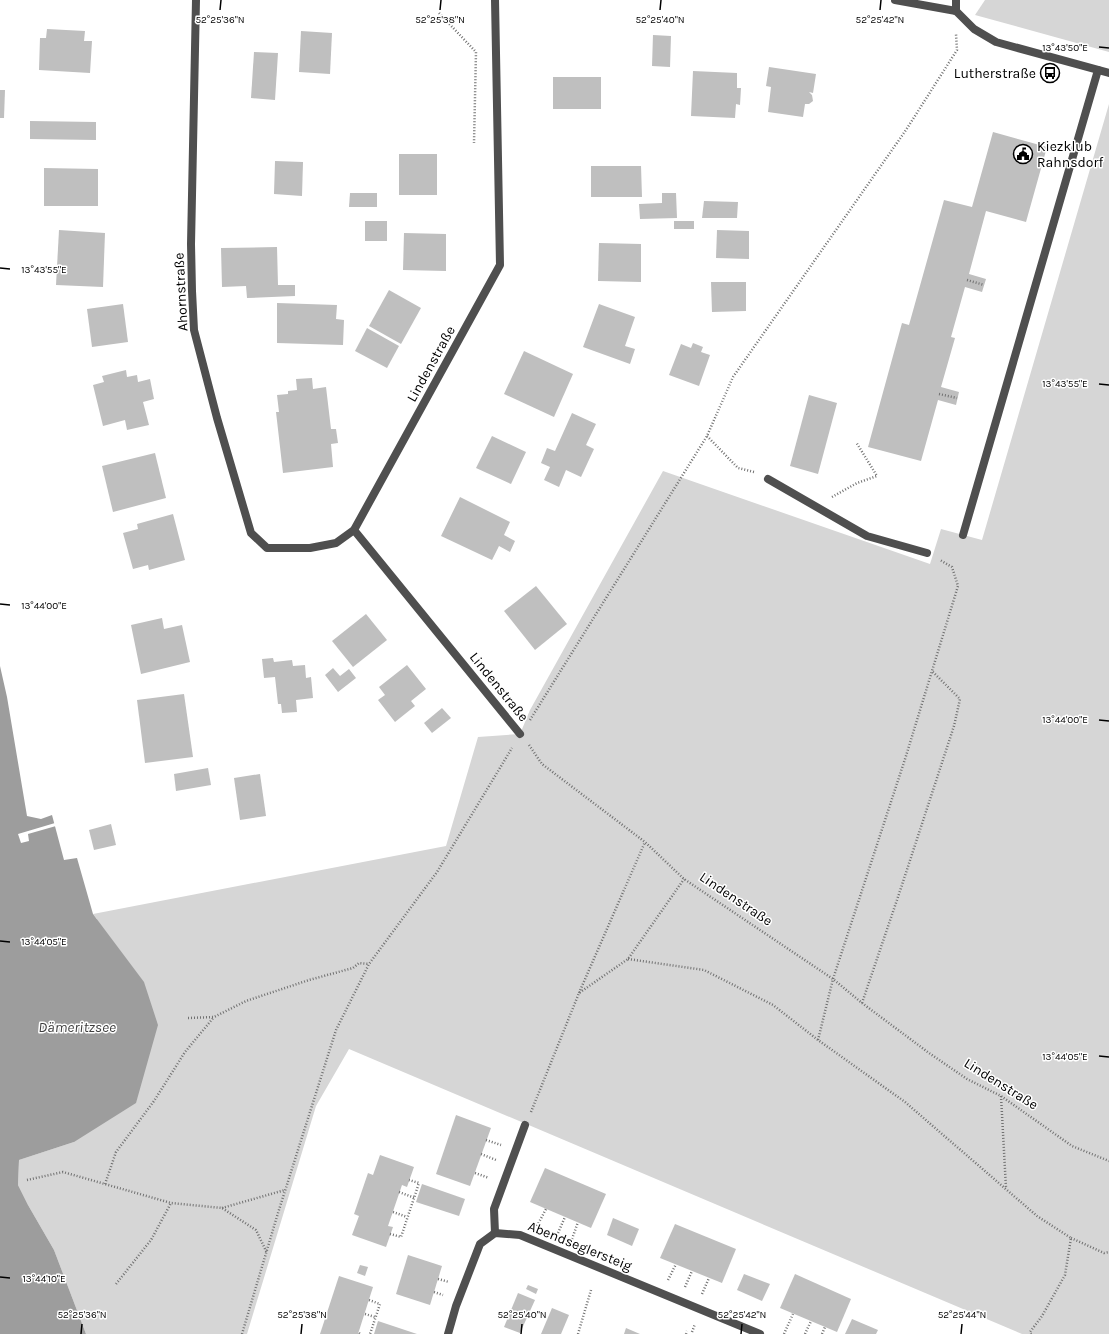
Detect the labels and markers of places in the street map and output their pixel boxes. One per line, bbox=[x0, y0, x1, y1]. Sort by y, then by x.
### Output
bus stop icon: Lutherstraße bbox=[1039, 62, 1061, 84]
place label: Lutherstraße bbox=[954, 65, 1036, 82]
place label: Kiezklub Rahnsdorf bbox=[1037, 138, 1104, 171]
public building icon: Kiezklub Rahnsdorf bbox=[1012, 143, 1034, 165]

